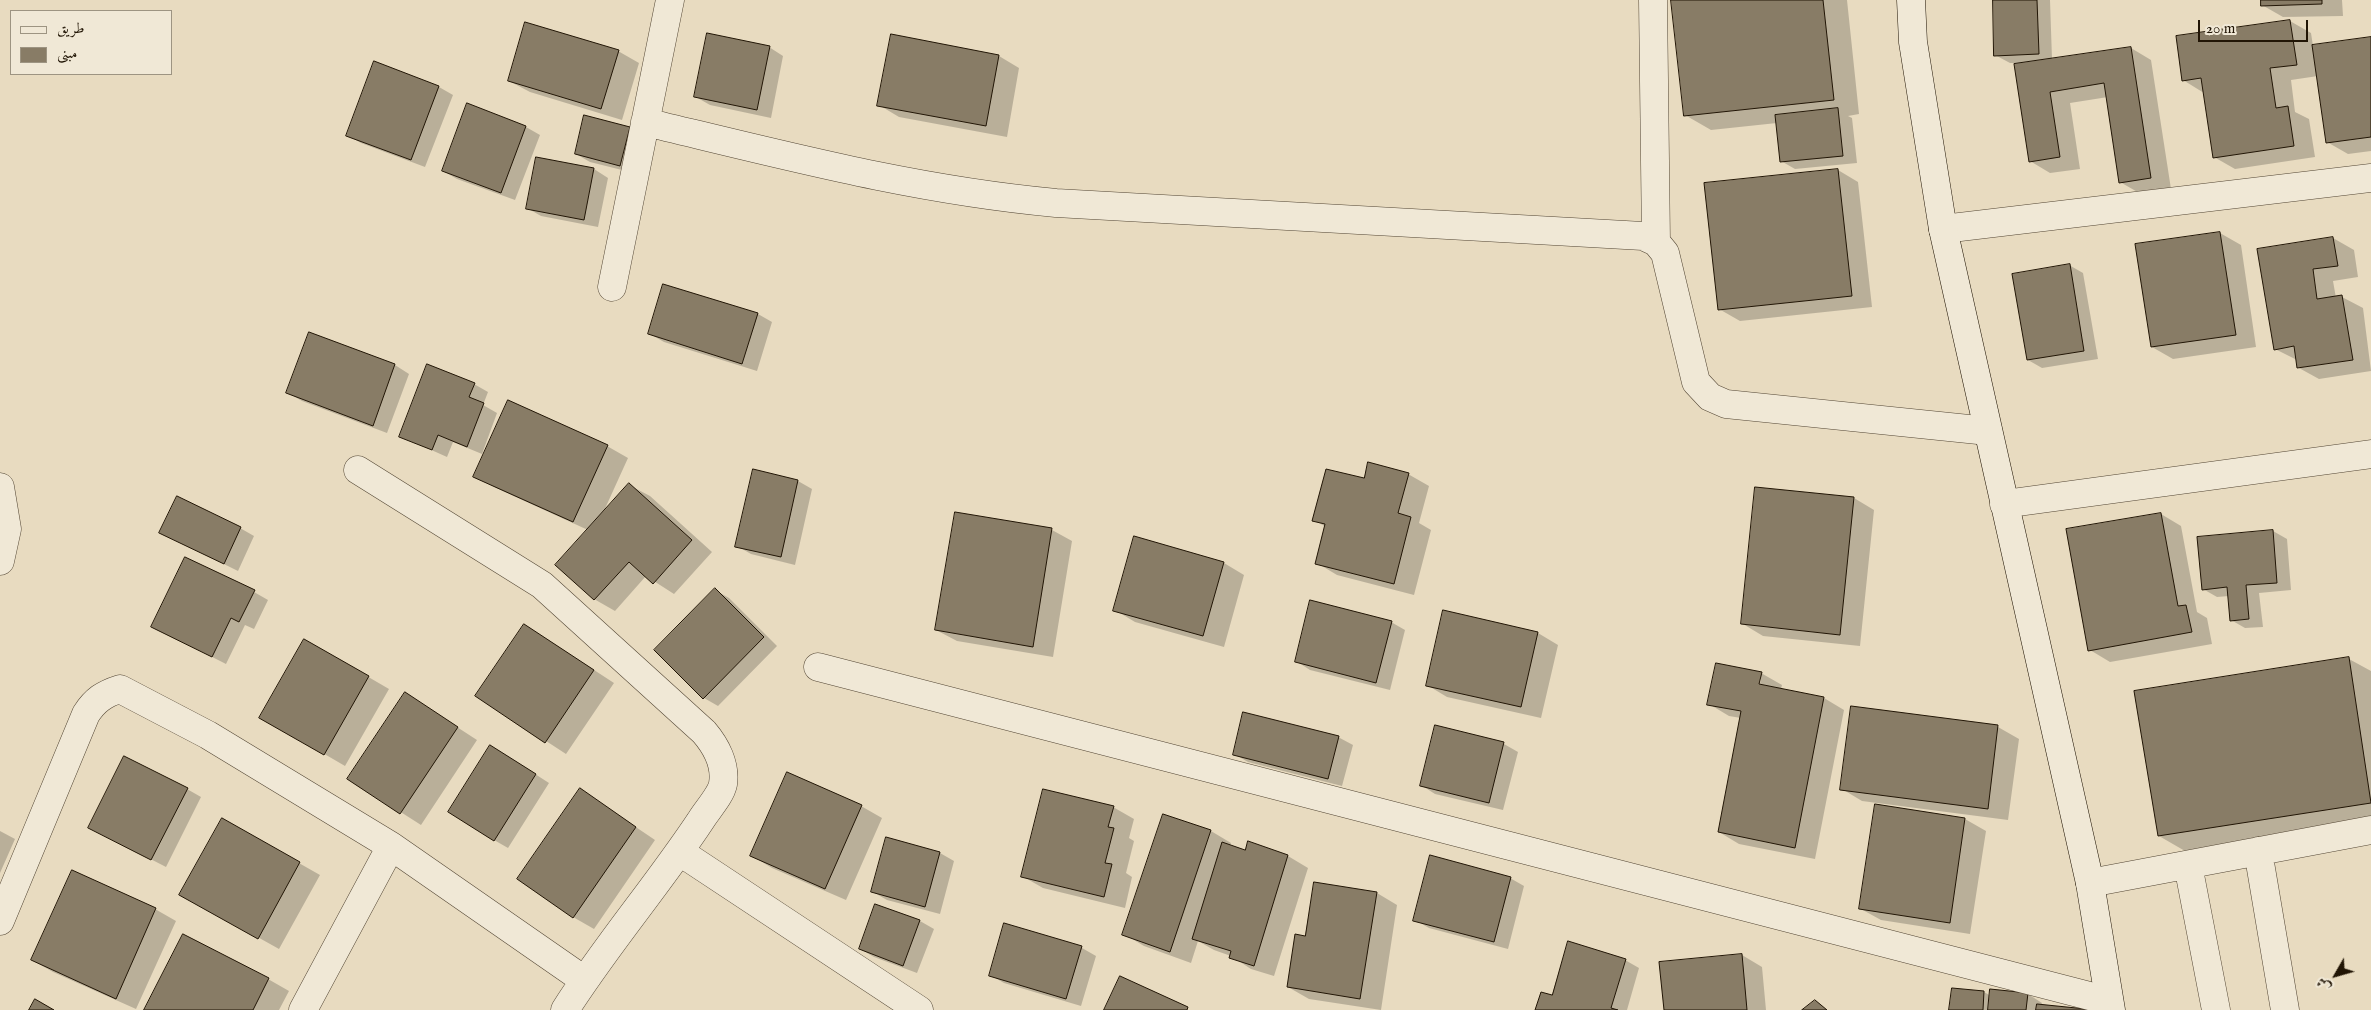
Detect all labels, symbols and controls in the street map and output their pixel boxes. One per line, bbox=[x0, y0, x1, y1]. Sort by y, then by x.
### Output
legend bbox=[10, 10, 172, 75]
scale bar bbox=[2201, 10, 2311, 42]
text: طريق bbox=[57, 19, 84, 38]
text: 20 m bbox=[2206, 19, 2235, 38]
text: مبنى bbox=[57, 44, 77, 63]
north arrow bbox=[2311, 950, 2361, 1000]
text: ش bbox=[2313, 973, 2336, 995]

